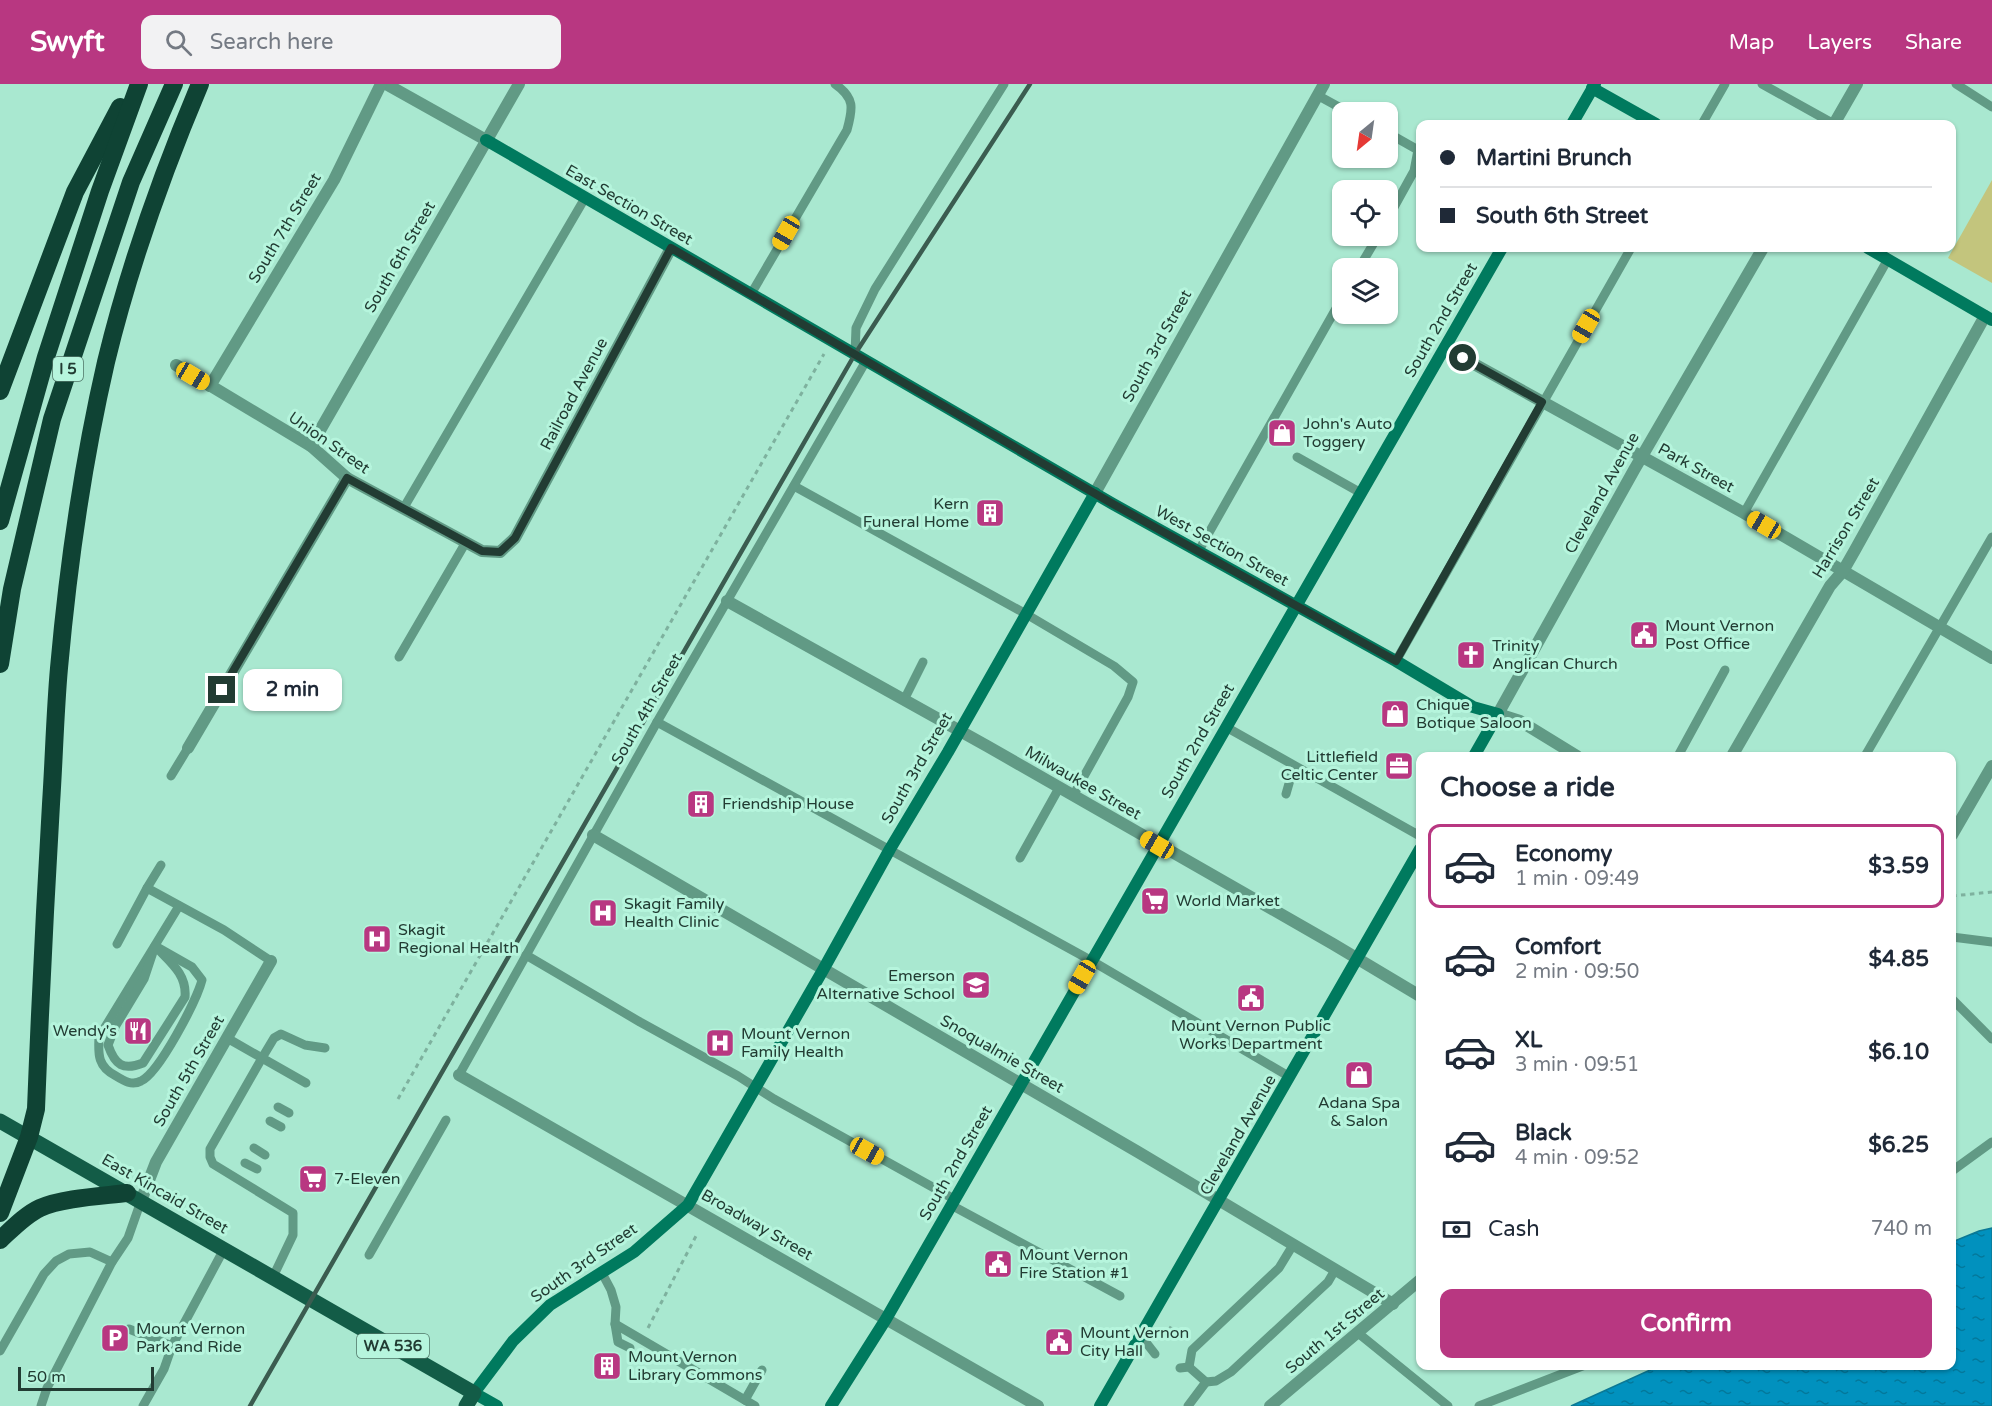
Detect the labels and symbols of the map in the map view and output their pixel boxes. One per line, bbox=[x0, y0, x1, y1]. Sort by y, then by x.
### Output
north arrow bbox=[1332, 102, 1398, 168]
street label: East Section Street bbox=[562, 160, 696, 250]
street label: South 7th Street bbox=[244, 169, 326, 287]
street label: South 6th Street bbox=[360, 198, 440, 316]
car bbox=[769, 213, 803, 253]
street label: South 2nd Street bbox=[1400, 259, 1482, 381]
street label: South 3rd Street bbox=[1118, 286, 1196, 406]
car bbox=[1569, 306, 1603, 346]
street label: Railroad Avenue bbox=[536, 334, 612, 454]
route start bbox=[1449, 344, 1476, 371]
road number: I 5 bbox=[53, 357, 83, 381]
car bbox=[173, 359, 213, 393]
street label: Union Street bbox=[284, 408, 374, 478]
place label: John's Auto Toggery bbox=[1303, 414, 1392, 452]
shop icon: John's Auto Toggery bbox=[1266, 417, 1298, 449]
street label: Cleveland Avenue bbox=[1560, 429, 1644, 557]
street label: Park Street bbox=[1654, 439, 1738, 497]
street label: Harrison Street bbox=[1808, 474, 1884, 582]
place label: Kern Funeral Home bbox=[863, 494, 969, 532]
building icon: Kern Funeral Home bbox=[974, 497, 1006, 529]
street label: West Section Street bbox=[1152, 501, 1292, 591]
car bbox=[1744, 508, 1784, 542]
place label: Mount Vernon Post Office bbox=[1665, 616, 1774, 654]
public building icon: Mount Vernon Post Office bbox=[1628, 619, 1660, 651]
place label: Trinity Anglican Church bbox=[1492, 636, 1618, 674]
church icon: Trinity Anglican Church bbox=[1455, 639, 1487, 671]
street label: South 4th Street bbox=[607, 650, 687, 768]
callout: 2 min bbox=[243, 669, 342, 711]
route end bbox=[208, 676, 235, 703]
street label: South 2nd Street bbox=[1157, 680, 1239, 802]
place label: Chique Botique Saloon bbox=[1416, 695, 1532, 733]
shop icon: Chique Botique Saloon bbox=[1379, 698, 1411, 730]
street label: South 3rd Street bbox=[877, 709, 957, 827]
street label: Milwaukee Street bbox=[1021, 742, 1145, 824]
place label: Littlefield Celtic Center bbox=[1281, 747, 1379, 785]
office icon: Littlefield Celtic Center bbox=[1383, 750, 1415, 782]
building icon: Friendship House bbox=[685, 788, 717, 820]
place label: Friendship House bbox=[722, 794, 854, 814]
car bbox=[1137, 828, 1177, 862]
supermarket icon: World Market bbox=[1139, 885, 1171, 917]
place label: World Market bbox=[1176, 891, 1280, 911]
place label: Skagit Family Health Clinic bbox=[624, 894, 725, 932]
hospital icon: Skagit Family Health Clinic bbox=[587, 897, 619, 929]
place label: Skagit Regional Health bbox=[398, 920, 519, 958]
hospital icon: Skagit Regional Health bbox=[361, 923, 393, 955]
car bbox=[1065, 957, 1099, 997]
place label: Emerson Alternative School bbox=[816, 966, 955, 1004]
school or university icon: Emerson Alternative School bbox=[960, 969, 992, 1001]
public building icon: Mount Vernon Public Works Department bbox=[1235, 982, 1267, 1014]
street label: Snoqualmie Street bbox=[937, 1010, 1067, 1098]
street label: South 5th Street bbox=[149, 1012, 229, 1130]
restaurant icon: Wendy's bbox=[122, 1015, 154, 1047]
place label: Mount Vernon Public Works Department bbox=[1171, 1016, 1331, 1054]
place label: Wendy's bbox=[53, 1021, 117, 1041]
place label: Mount Vernon Family Health bbox=[741, 1024, 850, 1062]
hospital icon: Mount Vernon Family Health bbox=[704, 1027, 736, 1059]
shop icon: Adana Spa & Salon bbox=[1343, 1059, 1375, 1091]
street label: Cleveland Avenue bbox=[1195, 1071, 1281, 1199]
place label: Adana Spa & Salon bbox=[1318, 1093, 1400, 1131]
street label: South 2nd Street bbox=[915, 1102, 997, 1224]
car bbox=[847, 1134, 887, 1168]
street label: East Kincaid Street bbox=[98, 1150, 232, 1238]
supermarket icon: 7-Eleven bbox=[297, 1163, 329, 1195]
place label: 7-Eleven bbox=[334, 1169, 401, 1189]
street label: Broadway Street bbox=[698, 1185, 816, 1265]
street label: South 3rd Street bbox=[527, 1219, 641, 1307]
place label: Mount Vernon Fire Station #1 bbox=[1019, 1245, 1130, 1283]
public building icon: Mount Vernon Fire Station #1 bbox=[982, 1248, 1014, 1280]
street label: South 1st Street bbox=[1281, 1284, 1389, 1378]
place label: Mount Vernon Park and Ride bbox=[136, 1319, 245, 1357]
parking icon: Mount Vernon Park and Ride bbox=[99, 1322, 131, 1354]
place label: Mount Vernon City Hall bbox=[1080, 1323, 1189, 1361]
public building icon: Mount Vernon City Hall bbox=[1043, 1326, 1075, 1358]
road number: WA 536 bbox=[357, 1334, 429, 1358]
place label: Mount Vernon Library Commons bbox=[628, 1347, 762, 1385]
building icon: Mount Vernon Library Commons bbox=[591, 1350, 623, 1382]
scale bar bbox=[18, 1364, 154, 1392]

